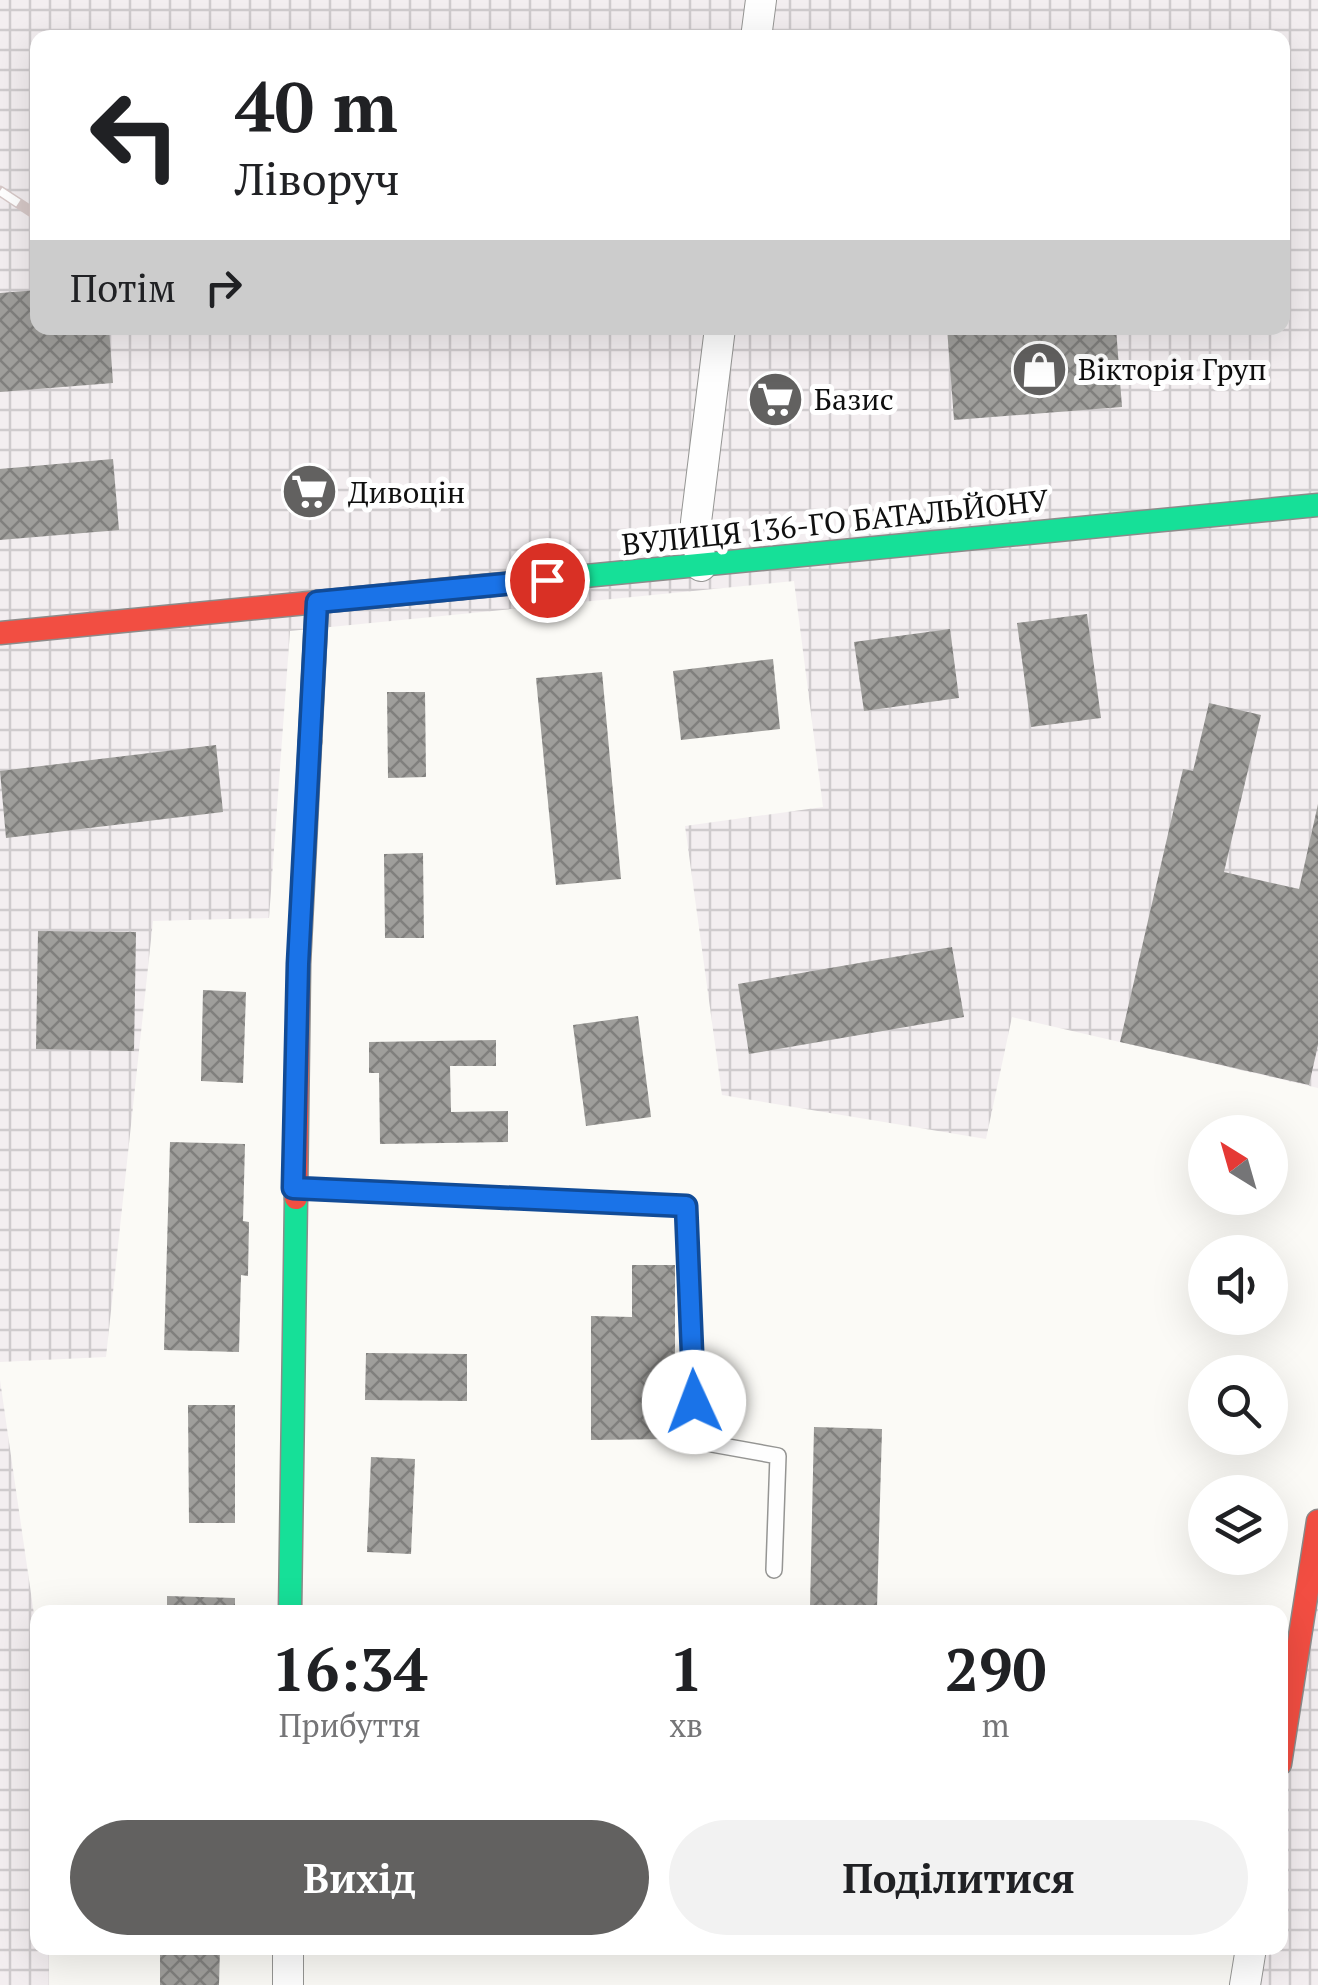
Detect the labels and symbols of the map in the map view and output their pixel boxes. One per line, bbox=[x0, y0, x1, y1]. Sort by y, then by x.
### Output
shop icon: Вікторія Груп bbox=[1009, 339, 1069, 399]
place label: Вікторія Груп bbox=[1078, 349, 1267, 389]
supermarket icon: Базис bbox=[745, 369, 805, 429]
place label: Базис bbox=[814, 379, 894, 419]
supermarket icon: Дивоцін bbox=[279, 462, 339, 522]
place label: Дивоцін bbox=[348, 472, 465, 512]
street label: ВУЛИЦЯ 136-ГО БАТАЛЬЙОНУ bbox=[620, 480, 1051, 564]
pin bbox=[505, 538, 590, 623]
north arrow bbox=[1188, 1115, 1288, 1215]
position arrow bbox=[642, 1350, 746, 1454]

